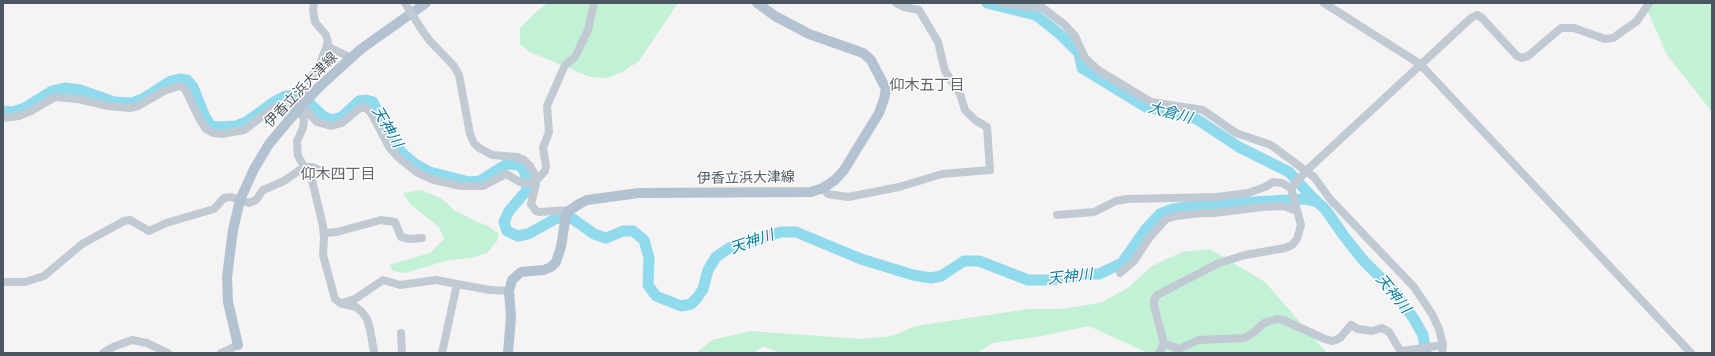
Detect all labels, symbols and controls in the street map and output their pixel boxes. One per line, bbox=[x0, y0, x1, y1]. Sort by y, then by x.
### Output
street label: 伊香立浜大津線 bbox=[261, 49, 341, 131]
district label: 仰木五丁目 bbox=[890, 77, 964, 95]
water label: 大倉川 bbox=[1146, 98, 1194, 128]
water label: 天神川 bbox=[368, 103, 406, 151]
district label: 仰木四丁目 bbox=[301, 166, 375, 184]
street label: 伊香立浜大津線 bbox=[697, 169, 795, 187]
water label: 天神川 bbox=[728, 226, 776, 258]
water label: 天神川 bbox=[1047, 266, 1093, 288]
water label: 天神川 bbox=[1372, 271, 1414, 317]

